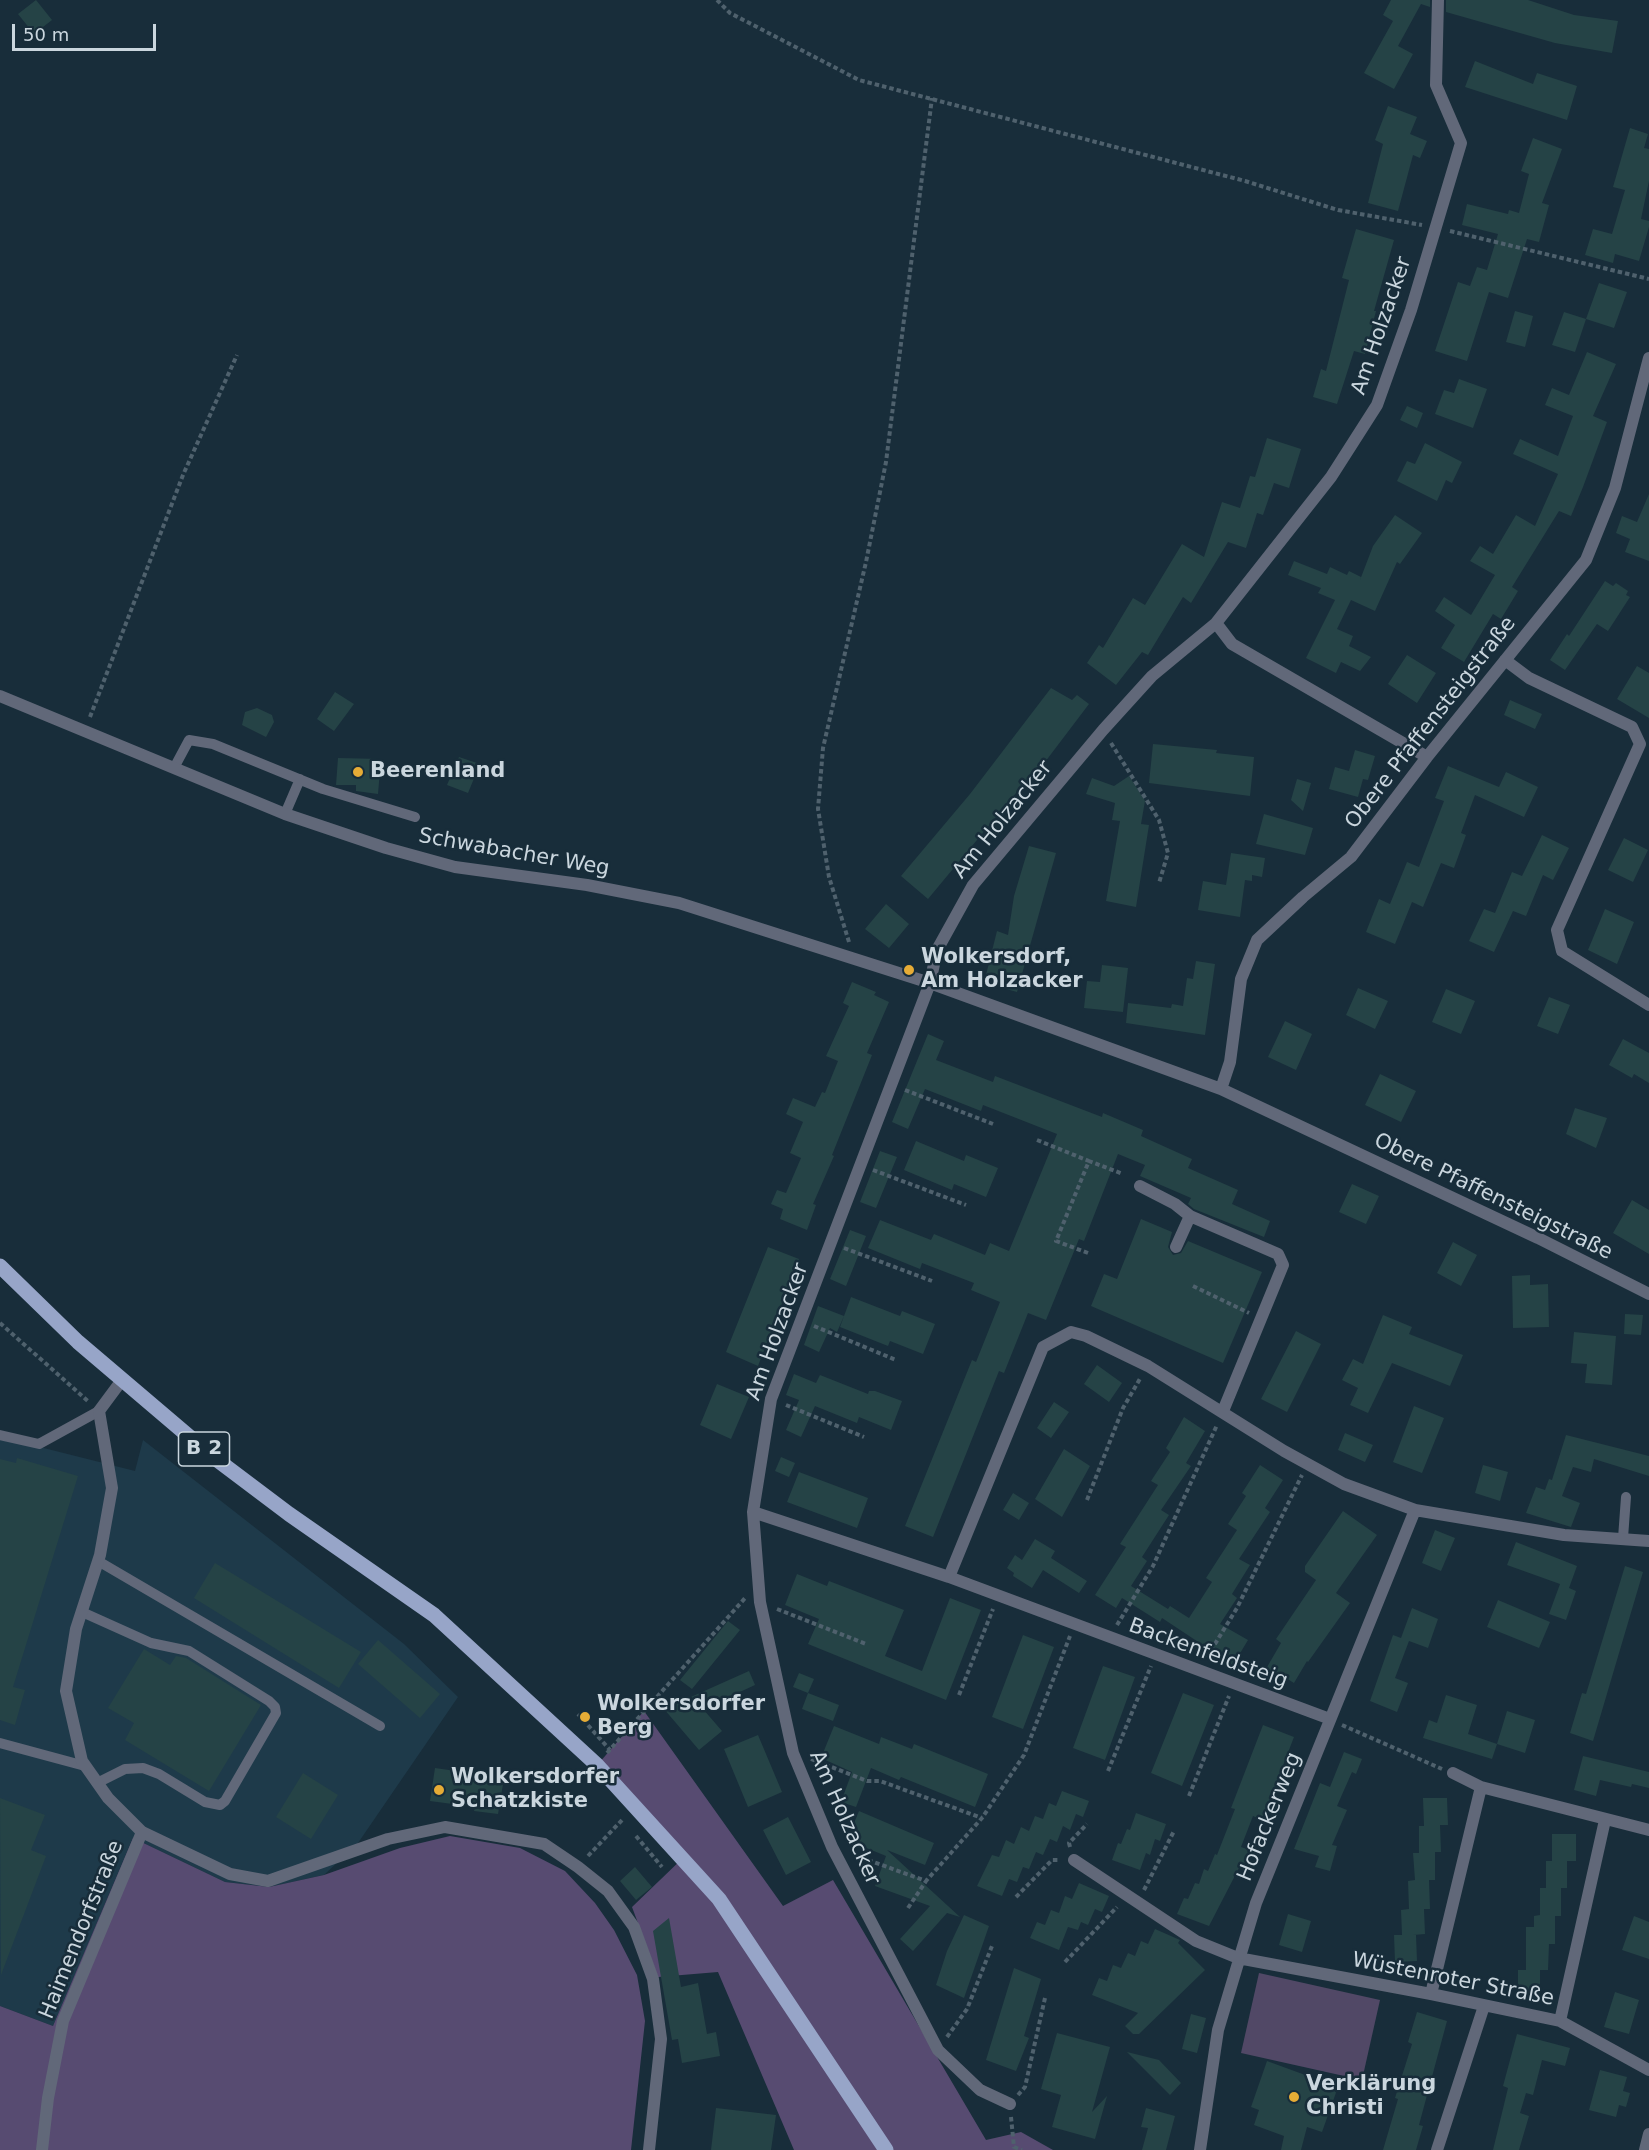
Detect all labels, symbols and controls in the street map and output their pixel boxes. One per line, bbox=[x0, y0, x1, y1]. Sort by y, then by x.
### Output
scale bar bbox=[15, 12, 159, 50]
text: 50 m bbox=[23, 24, 69, 45]
street label: Am Holzacker bbox=[1347, 254, 1417, 398]
street label: Obere Pfaffensteigstraße bbox=[1340, 612, 1522, 834]
street label: Am Holzacker bbox=[948, 756, 1058, 884]
place label: Beerenland bbox=[370, 759, 505, 785]
marker: Beerenland bbox=[351, 765, 365, 779]
street label: Schwabacher Weg bbox=[417, 824, 611, 882]
place label: Wolkersdorf, Am Holzacker bbox=[921, 945, 1082, 995]
marker: Wolkersdorf, Am Holzacker bbox=[902, 963, 916, 977]
street label: Obere Pfaffensteigstraße bbox=[1370, 1128, 1616, 1266]
street label: Am Holzacker bbox=[741, 1260, 815, 1404]
road number: B 2 bbox=[178, 1432, 230, 1466]
street label: Backenfeldsteig bbox=[1125, 1614, 1291, 1694]
place label: Wolkersdorfer Berg bbox=[597, 1692, 765, 1742]
marker: Wolkersdorfer Berg bbox=[578, 1710, 592, 1724]
street label: Am Holzacker bbox=[803, 1747, 885, 1889]
street label: Hofackerweg bbox=[1233, 1749, 1307, 1885]
place label: Wolkersdorfer Schatzkiste bbox=[451, 1765, 619, 1815]
marker: Wolkersdorfer Schatzkiste bbox=[432, 1783, 446, 1797]
street label: Haimendorfstraße bbox=[35, 1837, 129, 2023]
street label: Wüstenroter Straße bbox=[1350, 1948, 1556, 2012]
place label: Verklärung Christi bbox=[1306, 2072, 1436, 2122]
marker: Verklärung Christi bbox=[1287, 2090, 1301, 2104]

